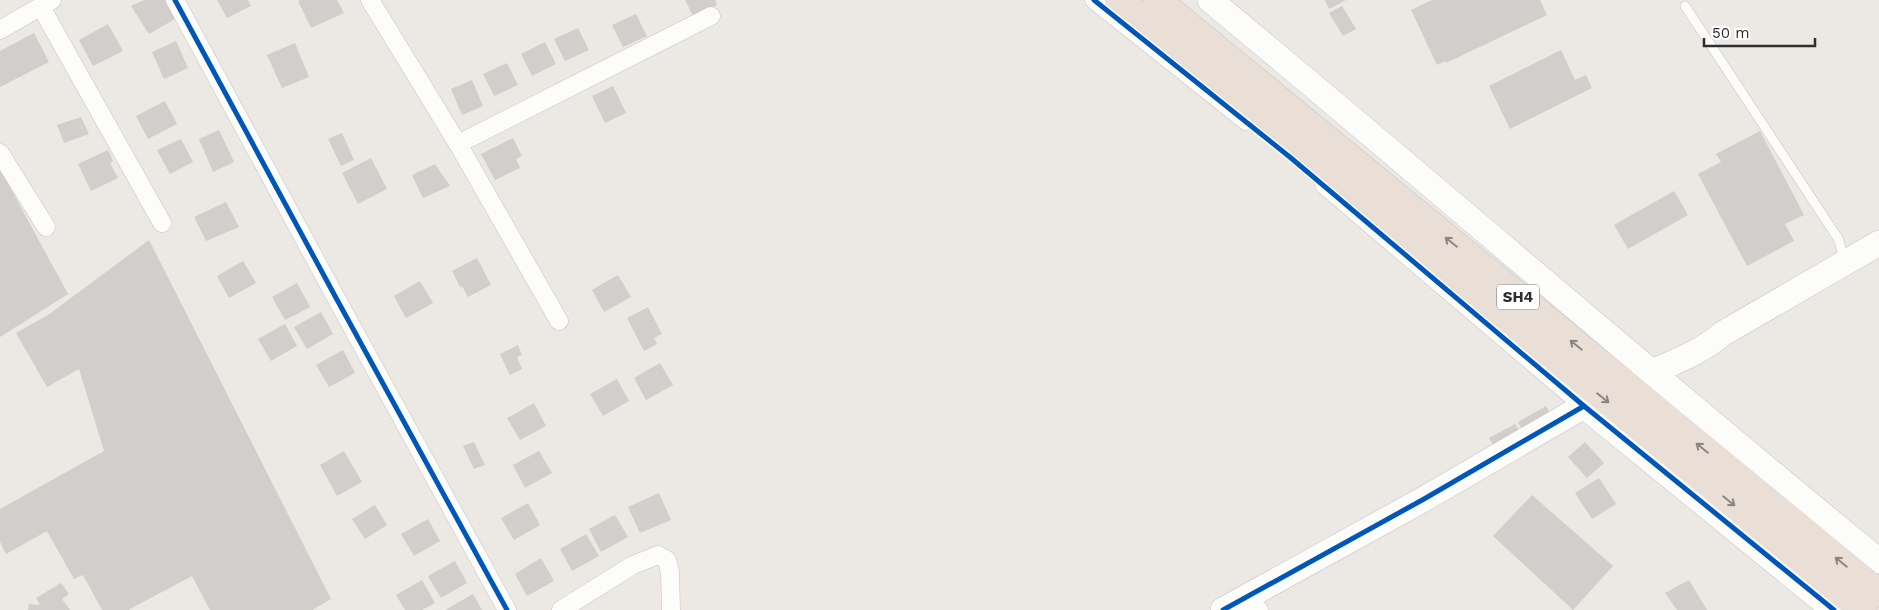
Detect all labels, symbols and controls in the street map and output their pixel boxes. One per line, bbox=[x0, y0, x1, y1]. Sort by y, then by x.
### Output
scale bar bbox=[1704, 15, 1815, 47]
text: 50 m bbox=[1712, 24, 1749, 42]
one-way arrow bbox=[1444, 236, 1457, 247]
road number: SH4 bbox=[1497, 284, 1539, 310]
one-way arrow bbox=[1570, 340, 1583, 351]
one-way arrow bbox=[1596, 392, 1609, 403]
one-way arrow bbox=[1696, 443, 1709, 454]
one-way arrow bbox=[1722, 495, 1735, 506]
one-way arrow bbox=[1835, 557, 1848, 568]

